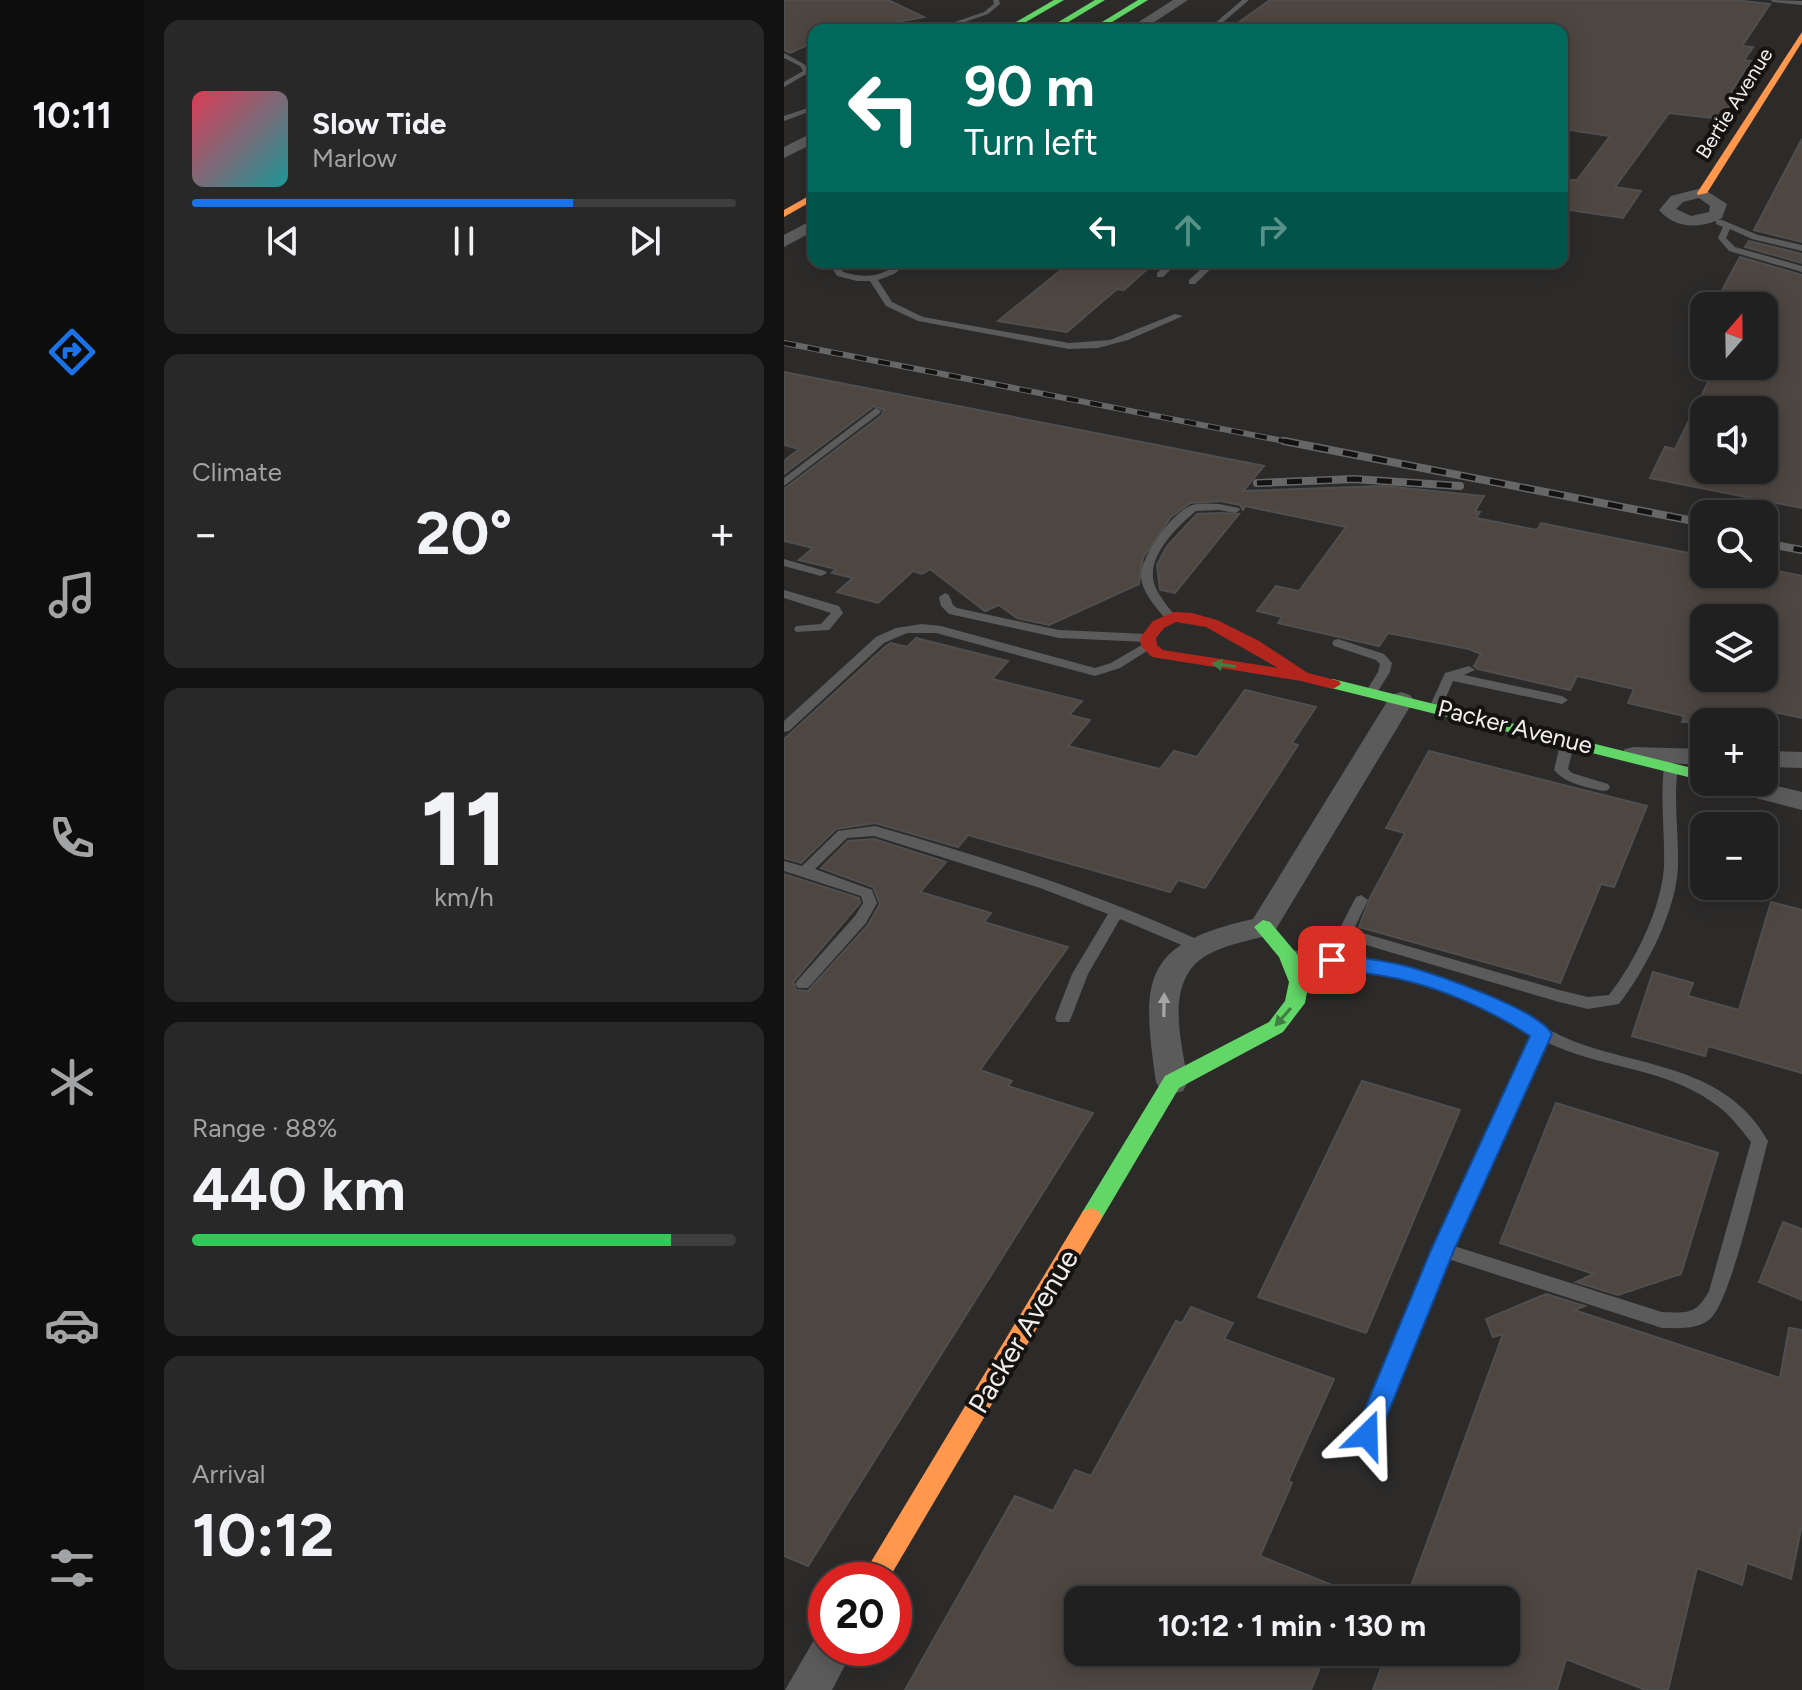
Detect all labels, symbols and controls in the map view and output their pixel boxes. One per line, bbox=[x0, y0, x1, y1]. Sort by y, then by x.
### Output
street label: Bertie Avenue bbox=[1691, 43, 1777, 163]
text: 90 m bbox=[964, 53, 1095, 120]
icon: left bbox=[832, 56, 936, 160]
text: 10:11 bbox=[32, 94, 112, 137]
text: Slow Tide bbox=[312, 105, 446, 142]
text: Turn left bbox=[964, 121, 1098, 164]
text: Marlow bbox=[312, 142, 397, 174]
icon: left bbox=[1082, 208, 1126, 252]
icon: ahead bbox=[1166, 208, 1210, 252]
icon: right bbox=[1250, 208, 1294, 252]
icon: previous bbox=[261, 219, 305, 263]
icon: pause bbox=[442, 219, 486, 263]
icon: next bbox=[623, 219, 667, 263]
north arrow bbox=[1690, 292, 1778, 380]
map controls bbox=[1690, 292, 1778, 900]
icon: directions bbox=[44, 324, 100, 380]
button: sound bbox=[1690, 396, 1778, 484]
text: Climate bbox=[192, 456, 282, 488]
text: 20° bbox=[416, 497, 512, 569]
button: search bbox=[1690, 500, 1778, 588]
text: − bbox=[192, 507, 219, 560]
text: + bbox=[709, 507, 736, 560]
icon: music bbox=[44, 567, 100, 623]
button: layers bbox=[1690, 604, 1778, 692]
one-way arrow bbox=[1212, 658, 1237, 671]
street label: Packer Avenue bbox=[1435, 693, 1596, 760]
button: + bbox=[1690, 708, 1778, 796]
text: 11 bbox=[420, 766, 508, 891]
icon: phone bbox=[44, 810, 100, 866]
button: − bbox=[1690, 812, 1778, 900]
text: km/h bbox=[434, 881, 494, 913]
pin bbox=[1298, 926, 1366, 994]
icon: arrive bbox=[1310, 938, 1354, 982]
one-way arrow bbox=[1158, 991, 1170, 1017]
one-way arrow bbox=[1275, 1007, 1292, 1027]
icon: climate bbox=[44, 1054, 100, 1110]
text: Range · 88% bbox=[192, 1112, 337, 1144]
text: 440 km bbox=[192, 1153, 406, 1225]
street label: Packer Avenue bbox=[961, 1243, 1085, 1419]
icon: car bbox=[44, 1297, 100, 1353]
position arrow bbox=[1325, 1393, 1409, 1477]
text: Arrival bbox=[192, 1458, 265, 1490]
text: 10:12 bbox=[192, 1499, 334, 1571]
icon: filters bbox=[44, 1540, 100, 1596]
speed limit sign: 20 bbox=[808, 1562, 912, 1666]
text: 10:12 · 1 min · 130 m bbox=[1158, 1607, 1426, 1644]

